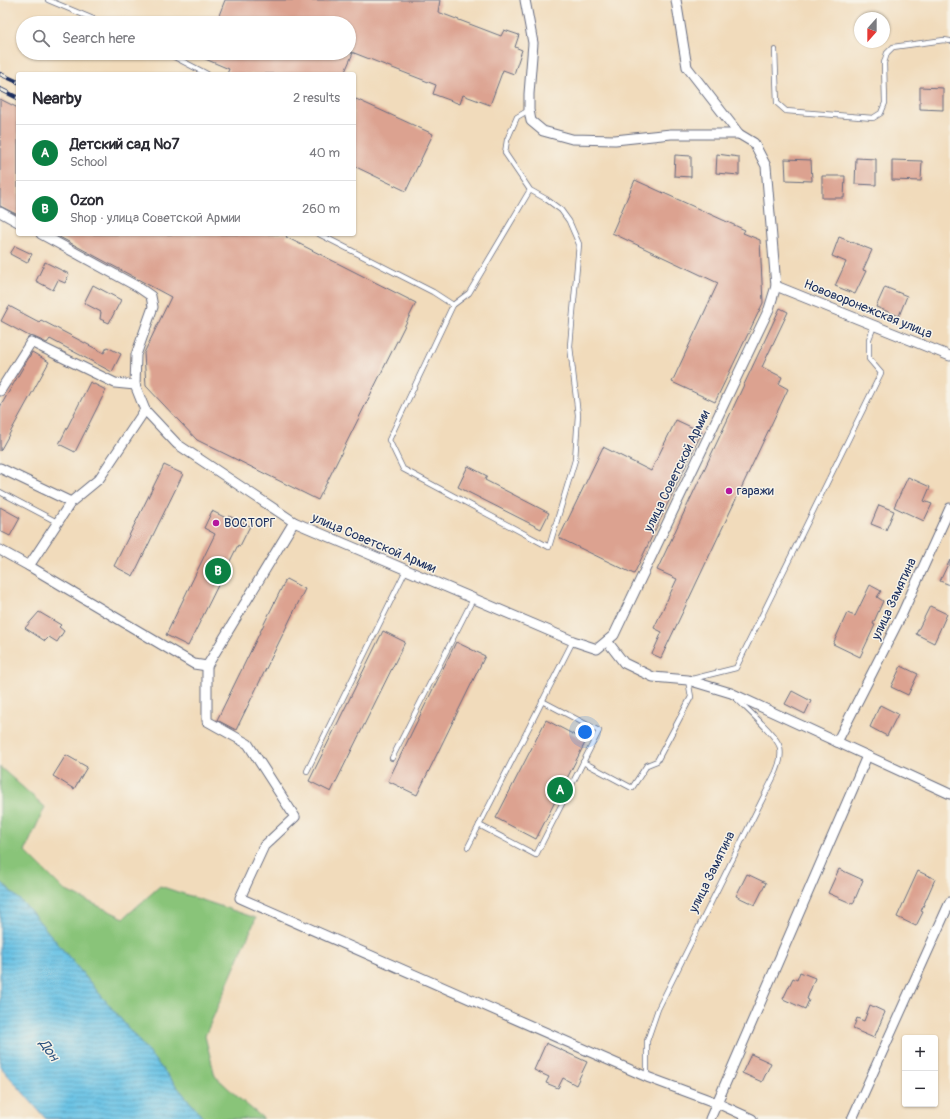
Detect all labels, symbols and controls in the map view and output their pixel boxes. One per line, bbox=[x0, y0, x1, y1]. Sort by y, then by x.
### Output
north arrow bbox=[854, 12, 890, 48]
search box bbox=[16, 16, 356, 60]
icon: search bbox=[30, 27, 52, 49]
text: Search here bbox=[62, 29, 135, 48]
text: Nearby bbox=[32, 88, 81, 109]
text: 2 results bbox=[293, 90, 340, 106]
text: Детский сад №7 bbox=[70, 135, 179, 154]
text: A bbox=[41, 145, 49, 161]
text: 40 m bbox=[309, 145, 340, 161]
text: School bbox=[70, 154, 107, 170]
text: Ozon bbox=[70, 191, 104, 210]
text: B bbox=[41, 201, 49, 217]
text: 260 m bbox=[302, 201, 340, 217]
text: Shop · улица Советской Армии bbox=[70, 210, 240, 226]
street label: Нововоронежская улица bbox=[802, 276, 934, 342]
street label: улица Советской Армии bbox=[640, 407, 714, 535]
place label: гаражи bbox=[737, 483, 774, 499]
marker: гаражи bbox=[724, 486, 734, 496]
street label: улица Советской Армии bbox=[308, 509, 439, 577]
place label: ВОСТОРГ bbox=[224, 515, 276, 531]
marker: ВОСТОРГ bbox=[211, 518, 221, 528]
street label: улица Замятина bbox=[868, 555, 920, 643]
pin: B bbox=[205, 556, 231, 586]
your location bbox=[575, 722, 595, 742]
pin: A bbox=[547, 775, 573, 805]
street label: улица Замятина bbox=[685, 829, 739, 916]
water label: Дон bbox=[35, 1035, 64, 1066]
map controls bbox=[902, 1035, 938, 1107]
button: + bbox=[902, 1035, 938, 1071]
button: − bbox=[902, 1071, 938, 1107]

